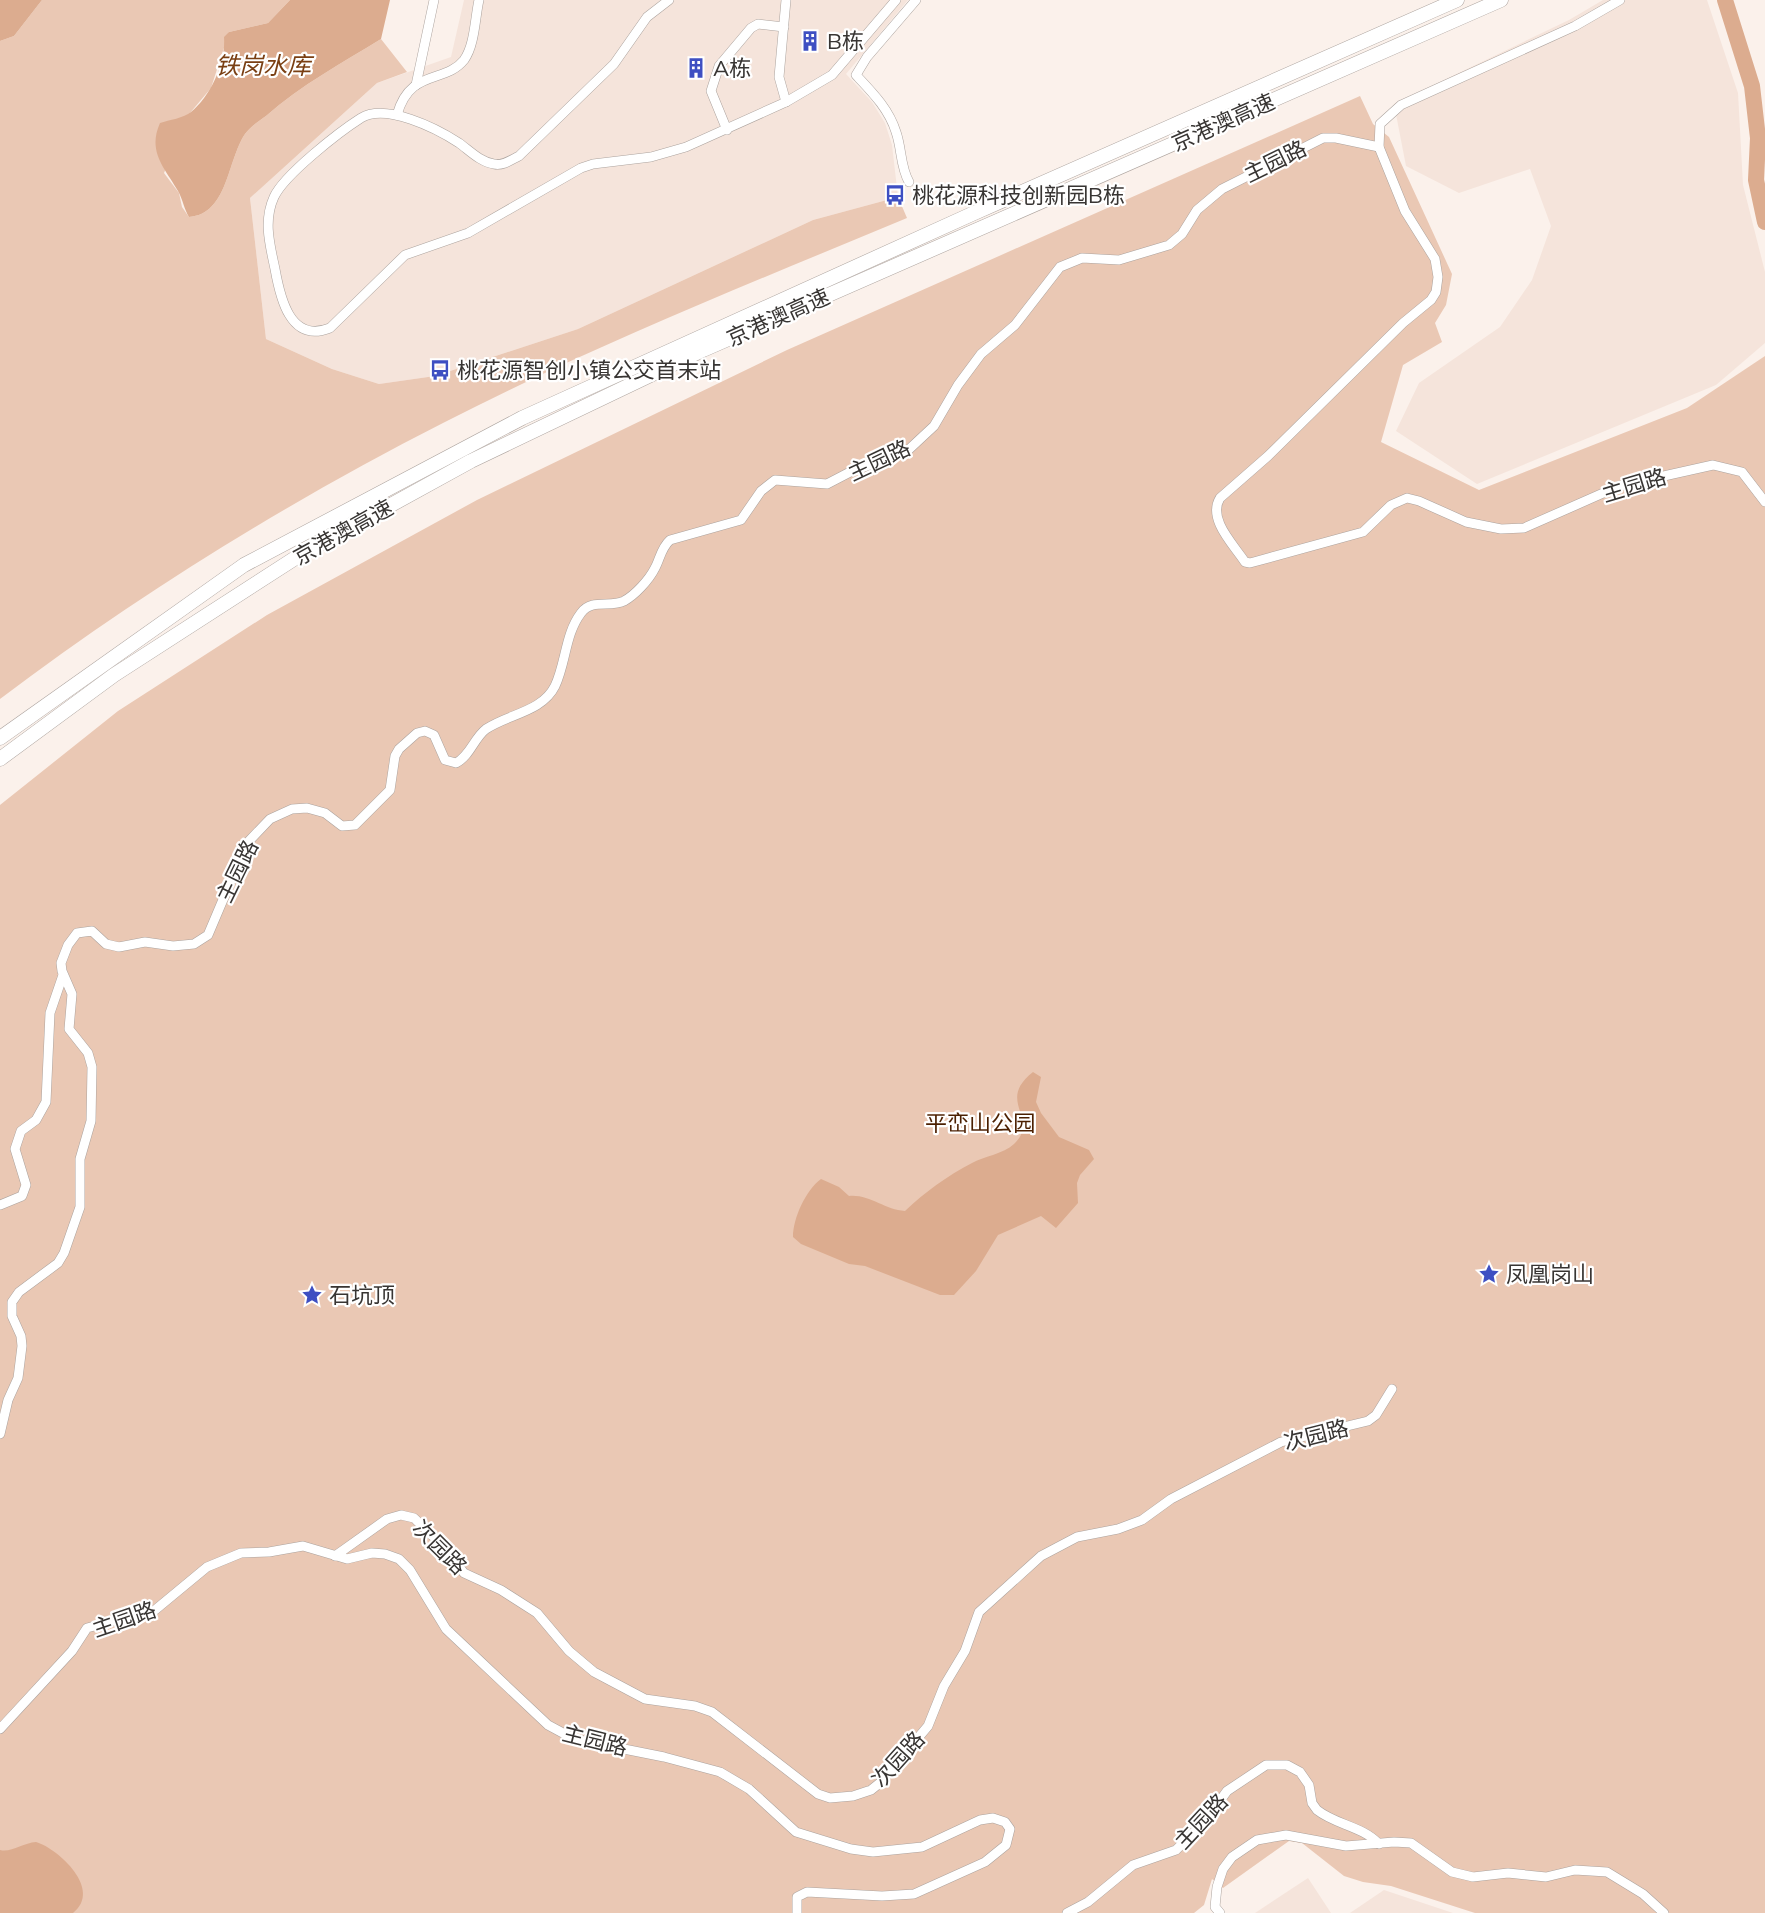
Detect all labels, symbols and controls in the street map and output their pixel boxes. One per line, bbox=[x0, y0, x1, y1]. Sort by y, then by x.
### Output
place label: B栋 bbox=[827, 27, 864, 55]
building icon: B栋 bbox=[798, 29, 822, 53]
water label: 铁岗水库 bbox=[215, 50, 315, 80]
place label: A栋 bbox=[713, 54, 751, 82]
building icon: A栋 bbox=[684, 56, 708, 80]
street label: 京港澳高速 bbox=[1167, 87, 1279, 157]
street label: 主园路 bbox=[1239, 134, 1311, 188]
place label: 桃花源科技创新园B栋 bbox=[912, 181, 1125, 209]
bus stop icon: 桃花源科技创新园B栋 bbox=[883, 183, 907, 207]
street label: 京港澳高速 bbox=[722, 282, 834, 352]
place label: 桃花源智创小镇公交首末站 bbox=[457, 356, 721, 384]
bus stop icon: 桃花源智创小镇公交首末站 bbox=[428, 358, 452, 382]
street label: 主园路 bbox=[843, 433, 915, 487]
street label: 主园路 bbox=[1598, 462, 1670, 508]
street label: 京港澳高速 bbox=[288, 493, 398, 571]
street label: 主园路 bbox=[210, 835, 264, 907]
park label: 平峦山公园 bbox=[925, 1109, 1035, 1137]
place label: 凤凰岗山 bbox=[1506, 1260, 1594, 1288]
place icon: 凤凰岗山 bbox=[1477, 1262, 1501, 1286]
place label: 石坑顶 bbox=[329, 1281, 395, 1309]
place icon: 石坑顶 bbox=[300, 1283, 324, 1307]
street label: 次园路 bbox=[1281, 1413, 1351, 1457]
street label: 次园路 bbox=[407, 1514, 473, 1580]
street label: 主园路 bbox=[88, 1595, 160, 1643]
street label: 主园路 bbox=[560, 1718, 630, 1762]
street label: 次园路 bbox=[866, 1725, 930, 1793]
street label: 主园路 bbox=[1168, 1787, 1234, 1855]

